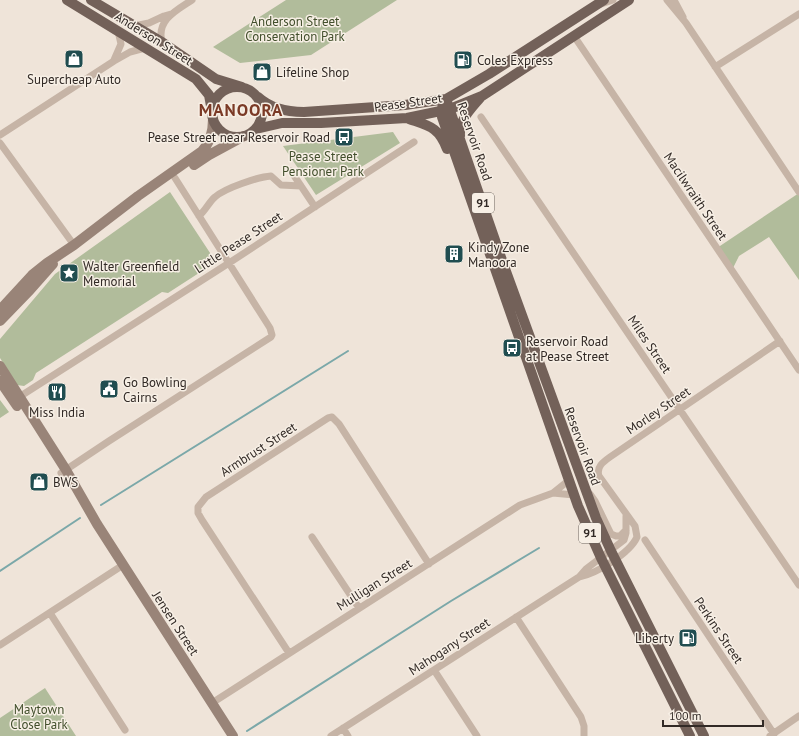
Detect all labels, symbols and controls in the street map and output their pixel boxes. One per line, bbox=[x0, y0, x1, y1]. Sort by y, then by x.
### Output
street label: Anderson Street bbox=[112, 8, 196, 70]
park label: Anderson Street Conservation Park bbox=[245, 13, 346, 45]
shop icon: Supercheap Auto bbox=[63, 48, 85, 70]
fuel station icon: Coles Express bbox=[452, 49, 474, 71]
place label: Coles Express bbox=[477, 52, 553, 69]
shop icon: Lifeline Shop bbox=[251, 61, 273, 83]
place label: Lifeline Shop bbox=[276, 64, 349, 81]
place label: Supercheap Auto bbox=[27, 71, 121, 88]
street label: Pease Street bbox=[373, 89, 444, 116]
district label: MANOORA bbox=[199, 99, 283, 121]
street label: Reservoir Road bbox=[453, 100, 496, 183]
bus stop icon: Pease Street near Reservoir Road bbox=[333, 126, 355, 148]
place label: Pease Street near Reservoir Road bbox=[148, 129, 330, 146]
park label: Pease Street Pensioner Park bbox=[282, 148, 365, 180]
street label: Macilwraith Street bbox=[660, 149, 731, 244]
road number: 91 bbox=[472, 193, 494, 213]
street label: Little Pease Street bbox=[191, 207, 286, 277]
place label: Kindy Zone Manoora bbox=[468, 239, 529, 271]
building icon: Kindy Zone Manoora bbox=[443, 243, 465, 265]
place label: Walter Greenfield Memorial bbox=[83, 258, 179, 290]
place icon: Walter Greenfield Memorial bbox=[58, 262, 80, 284]
street label: Miles Street bbox=[624, 312, 676, 377]
place label: Reservoir Road at Pease Street bbox=[526, 333, 610, 365]
bus stop icon: Reservoir Road at Pease Street bbox=[501, 337, 523, 359]
place label: Go Bowling Cairns bbox=[123, 374, 187, 406]
public building icon: Go Bowling Cairns bbox=[98, 378, 120, 400]
restaurant icon: Miss India bbox=[46, 381, 68, 403]
street label: Morley Street bbox=[623, 382, 694, 438]
place label: Miss India bbox=[29, 404, 85, 421]
street label: Reservoir Road bbox=[560, 405, 605, 488]
street label: Armbrust Street bbox=[217, 418, 300, 480]
shop icon: BWS bbox=[28, 471, 50, 493]
place label: BWS bbox=[53, 474, 78, 491]
road number: 91 bbox=[579, 523, 601, 543]
street label: Mulligan Street bbox=[333, 554, 416, 614]
street label: Jensen Street bbox=[148, 587, 203, 659]
street label: Perkins Street bbox=[690, 594, 747, 667]
street label: Mahogany Street bbox=[405, 613, 494, 679]
fuel station icon: Liberty bbox=[677, 627, 699, 649]
place label: Liberty bbox=[635, 630, 674, 647]
park label: Maytown Close Park bbox=[10, 701, 69, 733]
scale bar bbox=[663, 702, 763, 728]
text: 100 m bbox=[669, 708, 702, 723]

